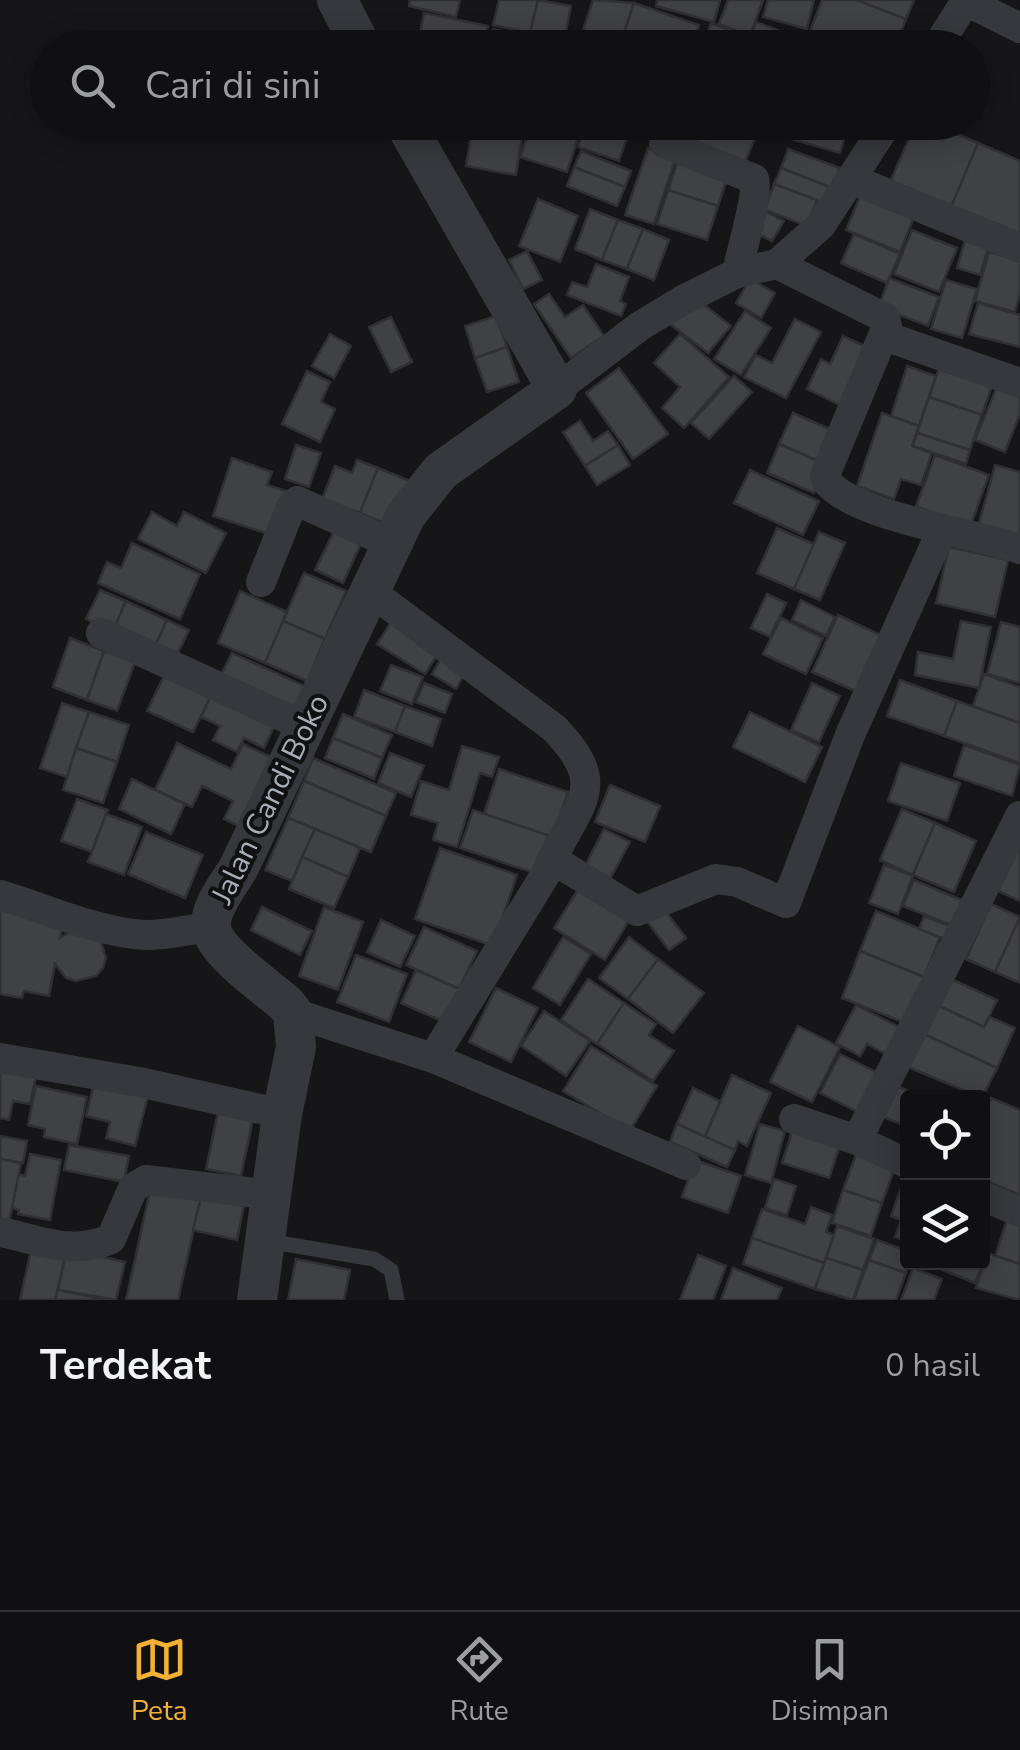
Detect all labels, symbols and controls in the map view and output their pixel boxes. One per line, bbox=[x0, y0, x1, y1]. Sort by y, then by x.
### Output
search box bbox=[30, 30, 990, 140]
icon: search bbox=[65, 58, 120, 113]
text: Cari di sini bbox=[145, 60, 321, 111]
street label: Jalan Candi Boko bbox=[202, 688, 339, 912]
map controls bbox=[900, 1090, 990, 1270]
button: locate bbox=[900, 1090, 990, 1180]
button: layers bbox=[900, 1180, 990, 1270]
text: Terdekat bbox=[40, 1337, 211, 1394]
text: 0 hasil bbox=[885, 1344, 980, 1387]
tab: Peta bbox=[131, 1632, 188, 1730]
tab: Rute bbox=[450, 1632, 509, 1730]
tab: Disimpan bbox=[771, 1632, 889, 1730]

